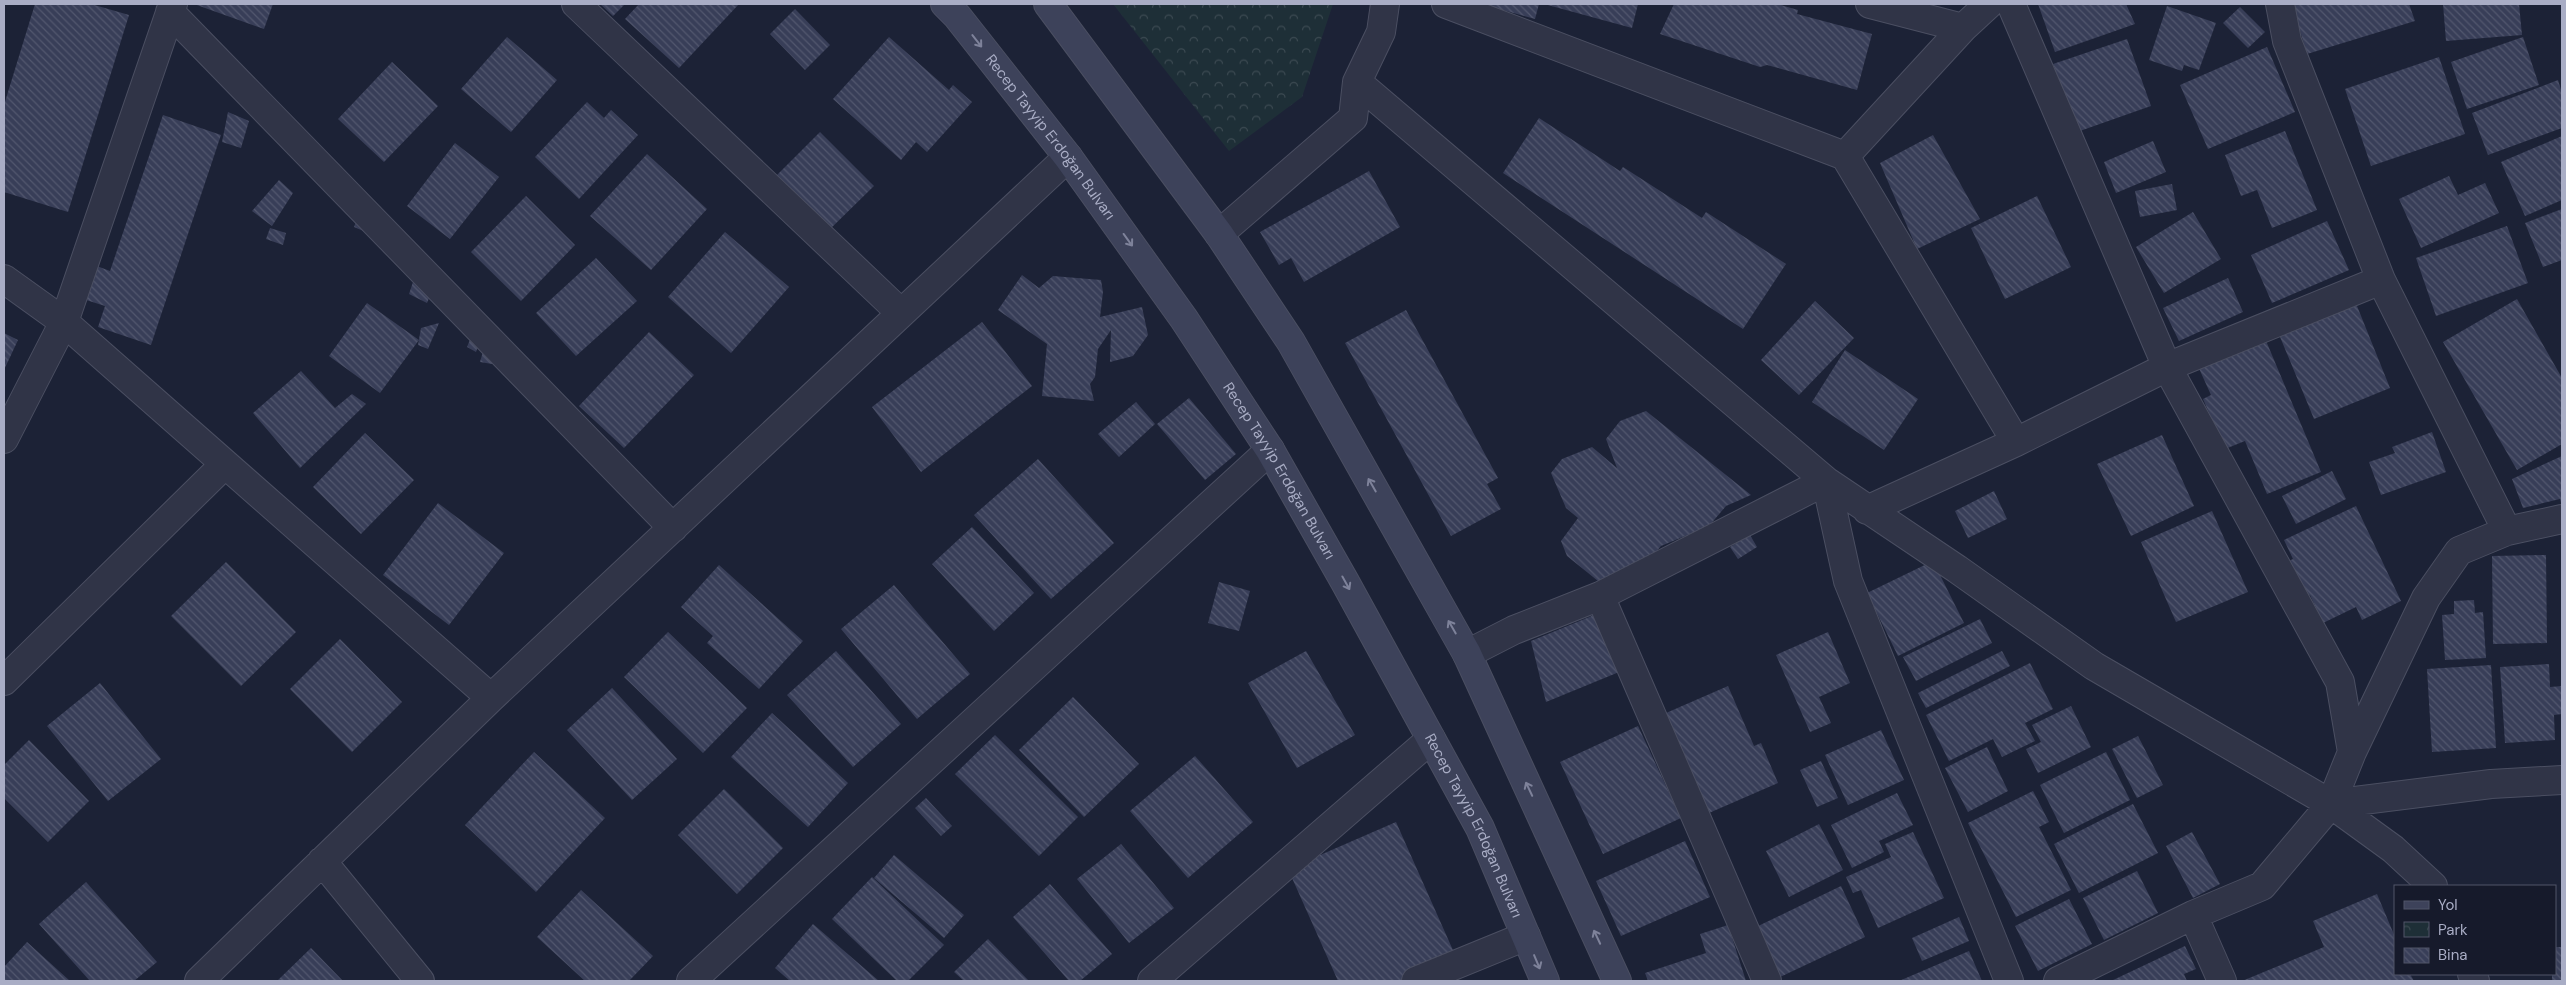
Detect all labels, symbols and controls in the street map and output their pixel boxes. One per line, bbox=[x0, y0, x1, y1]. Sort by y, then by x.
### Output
one-way arrow bbox=[971, 34, 982, 47]
street label: Recep Tayyip Erdoğan Bulvarı bbox=[981, 50, 1120, 224]
one-way arrow bbox=[1123, 233, 1133, 247]
street label: Recep Tayyip Erdoğan Bulvarı bbox=[1218, 379, 1340, 563]
one-way arrow bbox=[1366, 479, 1376, 493]
one-way arrow bbox=[1341, 576, 1351, 591]
one-way arrow bbox=[1447, 619, 1457, 634]
street label: Recep Tayyip Erdoğan Bulvarı bbox=[1420, 730, 1527, 921]
one-way arrow bbox=[1524, 782, 1533, 797]
legend bbox=[2394, 885, 2556, 975]
text: Yol bbox=[2438, 895, 2458, 915]
text: Park bbox=[2438, 920, 2468, 940]
one-way arrow bbox=[1591, 930, 1601, 945]
text: Bina bbox=[2438, 945, 2467, 965]
one-way arrow bbox=[1533, 954, 1543, 969]

